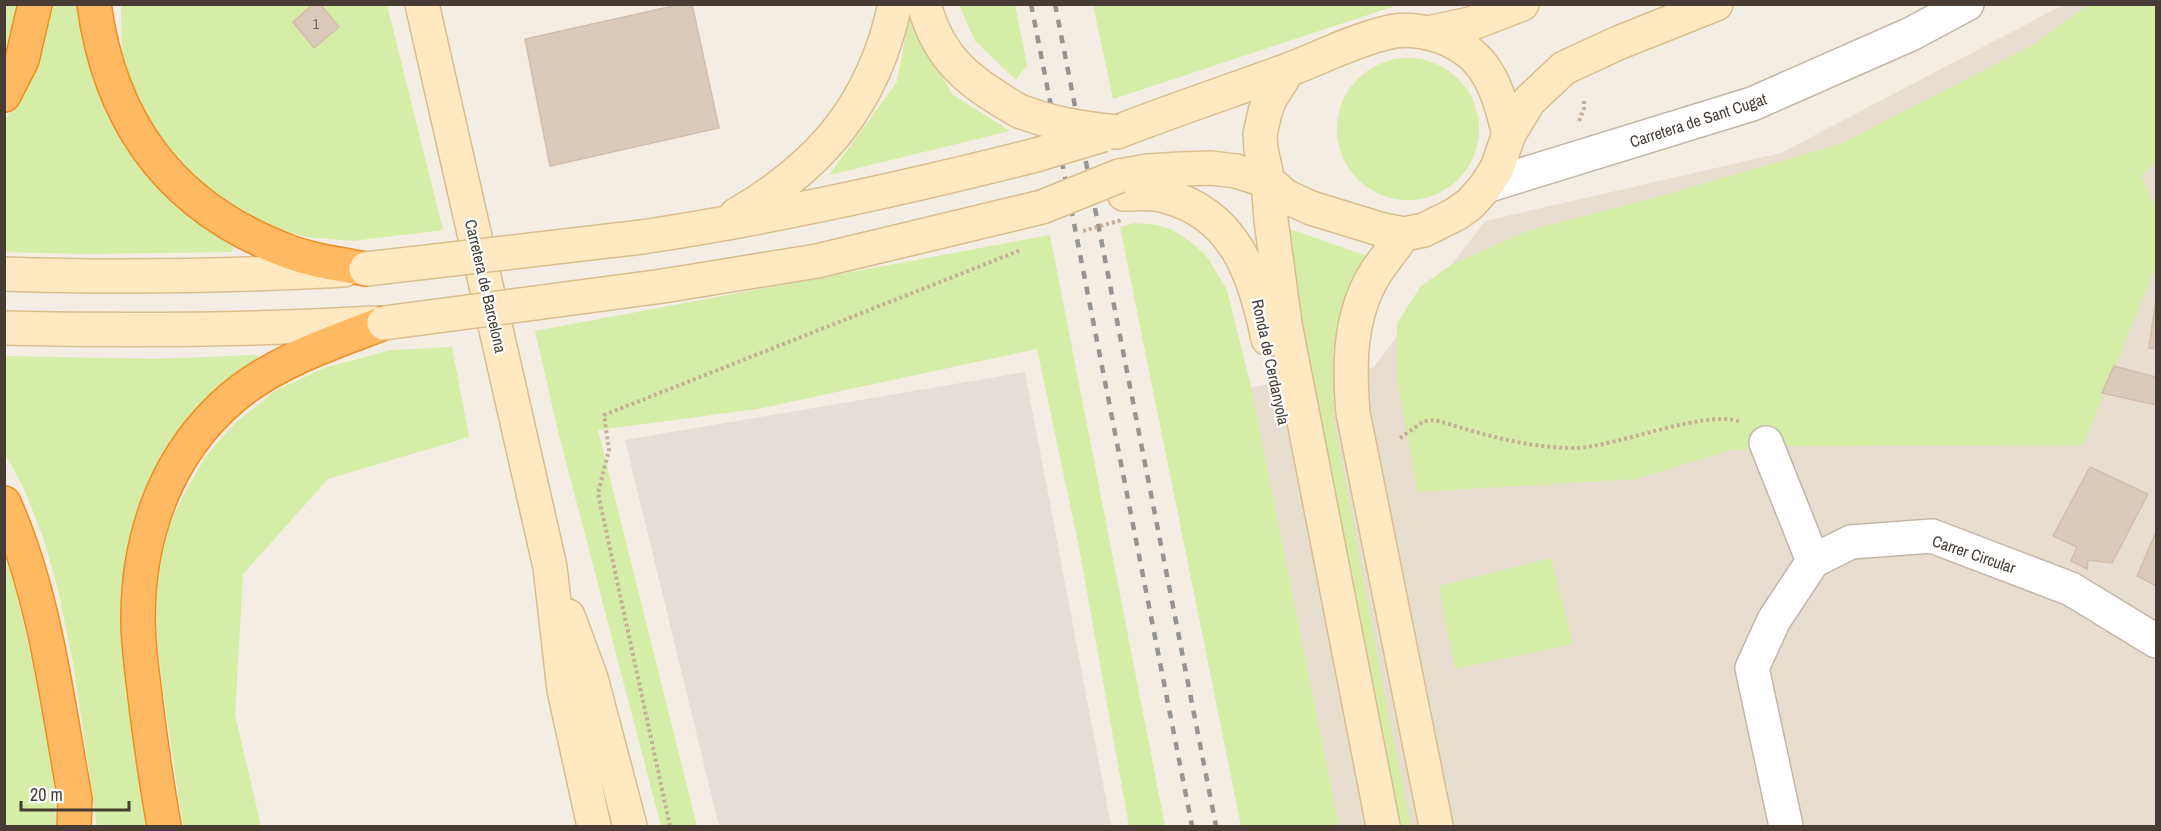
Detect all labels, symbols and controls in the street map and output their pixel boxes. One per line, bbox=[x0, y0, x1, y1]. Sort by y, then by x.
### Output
house number: 1 bbox=[313, 15, 320, 33]
street label: Carretera de Sant Cugat bbox=[1627, 87, 1770, 153]
street label: Carretera de Barcelona bbox=[460, 217, 512, 356]
street label: Ronda de Cerdanyola bbox=[1247, 297, 1295, 427]
street label: Carrer Circular bbox=[1929, 529, 2019, 579]
scale bar bbox=[21, 774, 129, 812]
text: 20 m bbox=[30, 782, 63, 807]

